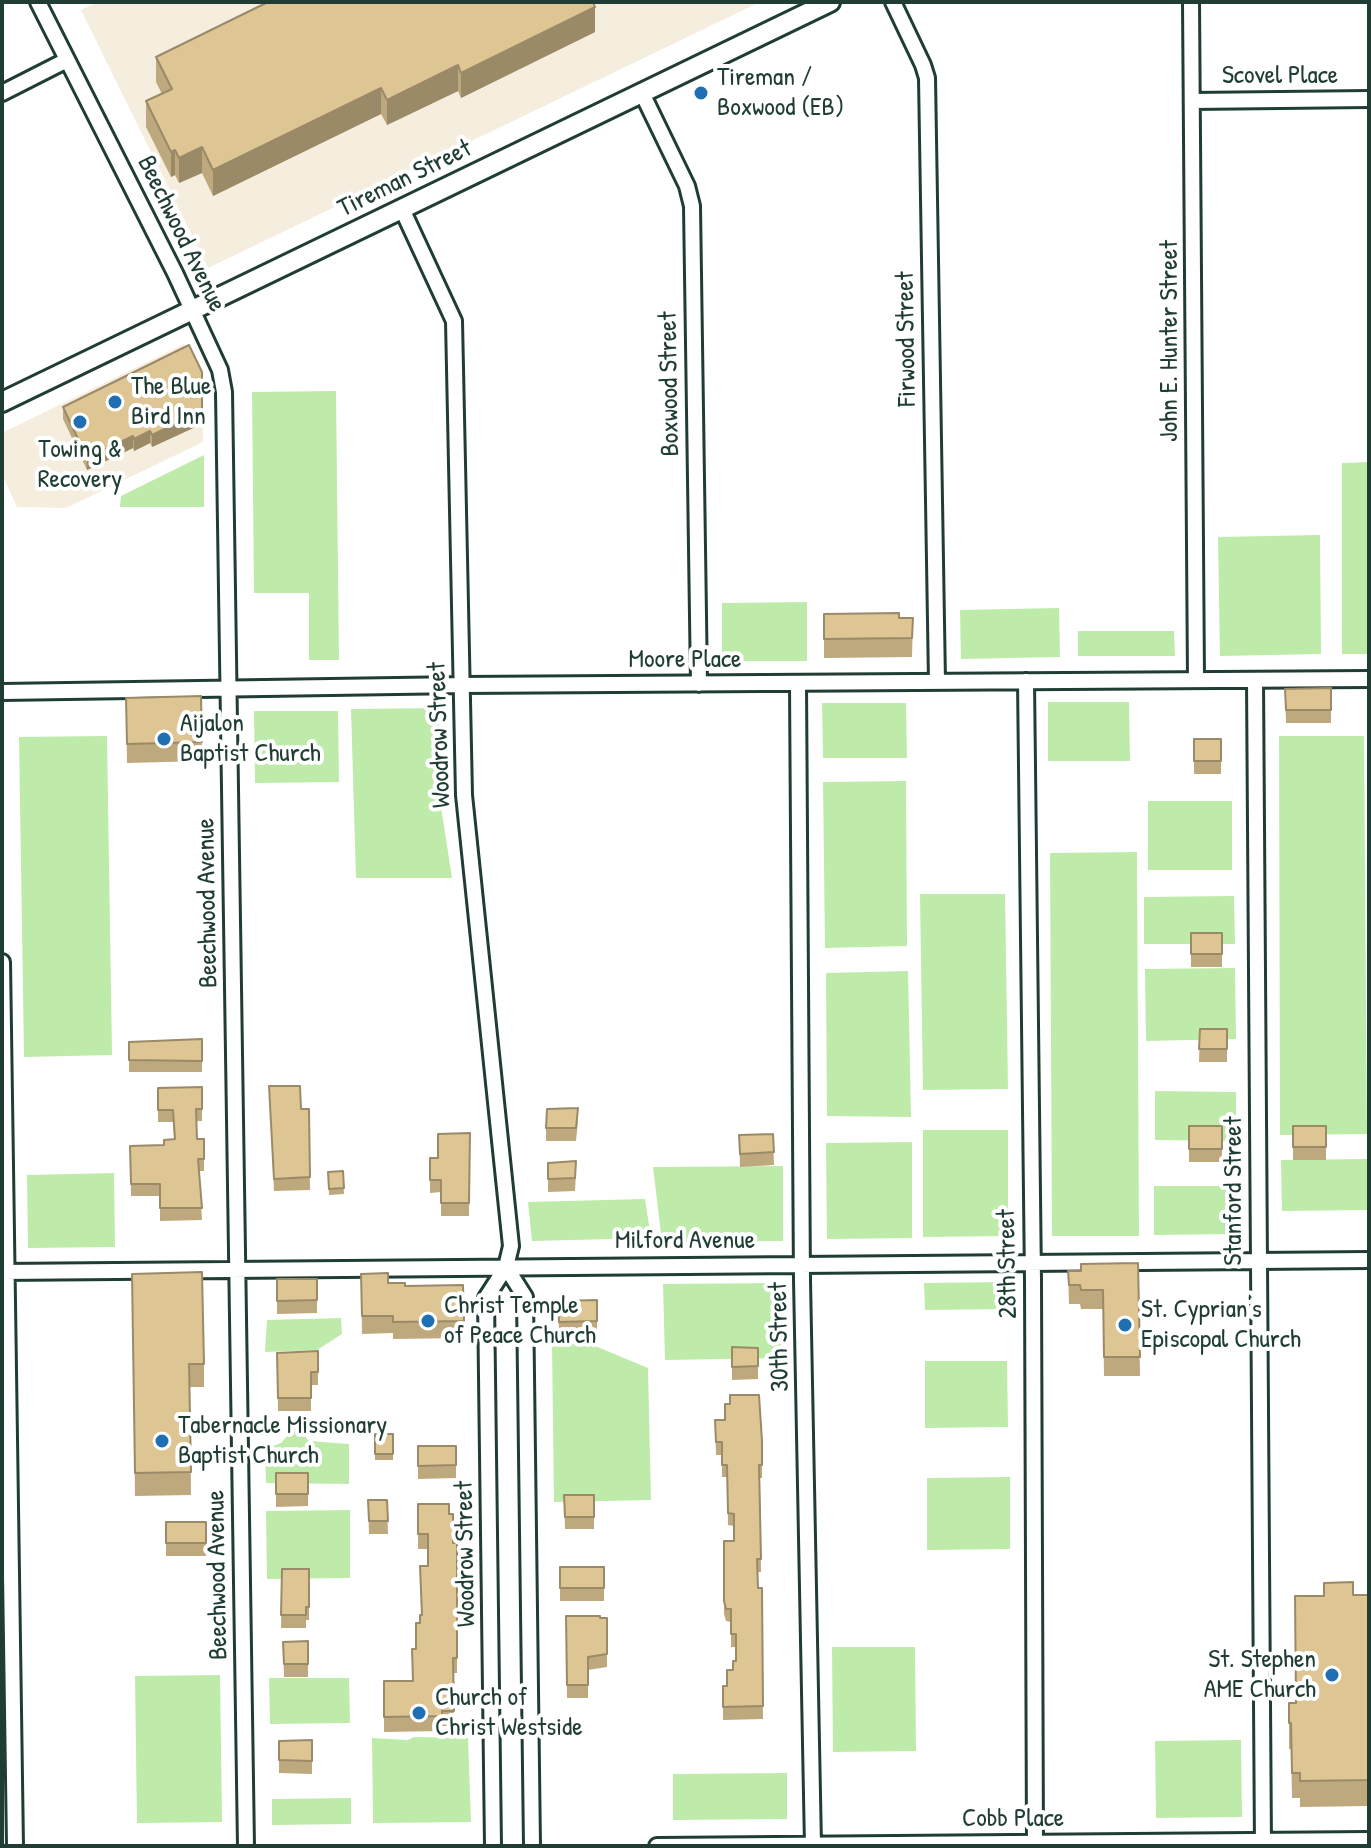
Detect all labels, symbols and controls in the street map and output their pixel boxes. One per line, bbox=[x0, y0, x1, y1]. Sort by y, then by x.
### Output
street label: Scovel Place bbox=[1222, 60, 1338, 92]
place label: Tireman / Boxwood (EB) bbox=[717, 62, 844, 124]
marker: Tireman / Boxwood (EB) bbox=[692, 84, 710, 102]
street label: Tireman Street bbox=[333, 133, 477, 225]
street label: Beechwood Avenue bbox=[130, 151, 232, 317]
street label: John E. Hunter Street bbox=[1154, 240, 1186, 442]
street label: Firwood Street bbox=[890, 271, 924, 407]
street label: Boxwood Street bbox=[653, 311, 687, 457]
place label: The Blue Bird Inn bbox=[131, 371, 211, 432]
marker: The Blue Bird Inn bbox=[106, 393, 124, 411]
marker: Towing & Recovery bbox=[71, 413, 89, 431]
place label: Towing & Recovery bbox=[38, 434, 122, 496]
street label: Moore Place bbox=[629, 644, 741, 676]
street label: Woodrow Street bbox=[422, 661, 458, 809]
place label: Aijalon Baptist Church bbox=[180, 708, 321, 770]
marker: Aijalon Baptist Church bbox=[155, 730, 173, 748]
street label: Beechwood Avenue bbox=[191, 818, 225, 988]
street label: Stanford Street bbox=[1218, 1116, 1250, 1266]
street label: 28th Street bbox=[991, 1209, 1025, 1319]
street label: Milford Avenue bbox=[615, 1225, 755, 1257]
street label: 30th Street bbox=[763, 1282, 797, 1392]
place label: Christ Temple of Peace Church bbox=[444, 1290, 596, 1352]
place label: St. Cyprian's Episcopal Church bbox=[1141, 1294, 1301, 1356]
marker: Christ Temple of Peace Church bbox=[419, 1312, 437, 1330]
marker: St. Cyprian's Episcopal Church bbox=[1116, 1316, 1134, 1334]
place label: Tabernacle Missionary Baptist Church bbox=[178, 1410, 387, 1472]
marker: Tabernacle Missionary Baptist Church bbox=[153, 1432, 171, 1450]
street label: Woodrow Street bbox=[449, 1481, 483, 1627]
street label: Beechwood Avenue bbox=[201, 1490, 235, 1660]
place label: St. Stephen AME Church bbox=[1204, 1644, 1316, 1706]
marker: St. Stephen AME Church bbox=[1323, 1666, 1341, 1684]
place label: Church of Christ Westside bbox=[435, 1682, 583, 1744]
marker: Church of Christ Westside bbox=[410, 1704, 428, 1722]
street label: Cobb Place bbox=[962, 1803, 1064, 1835]

